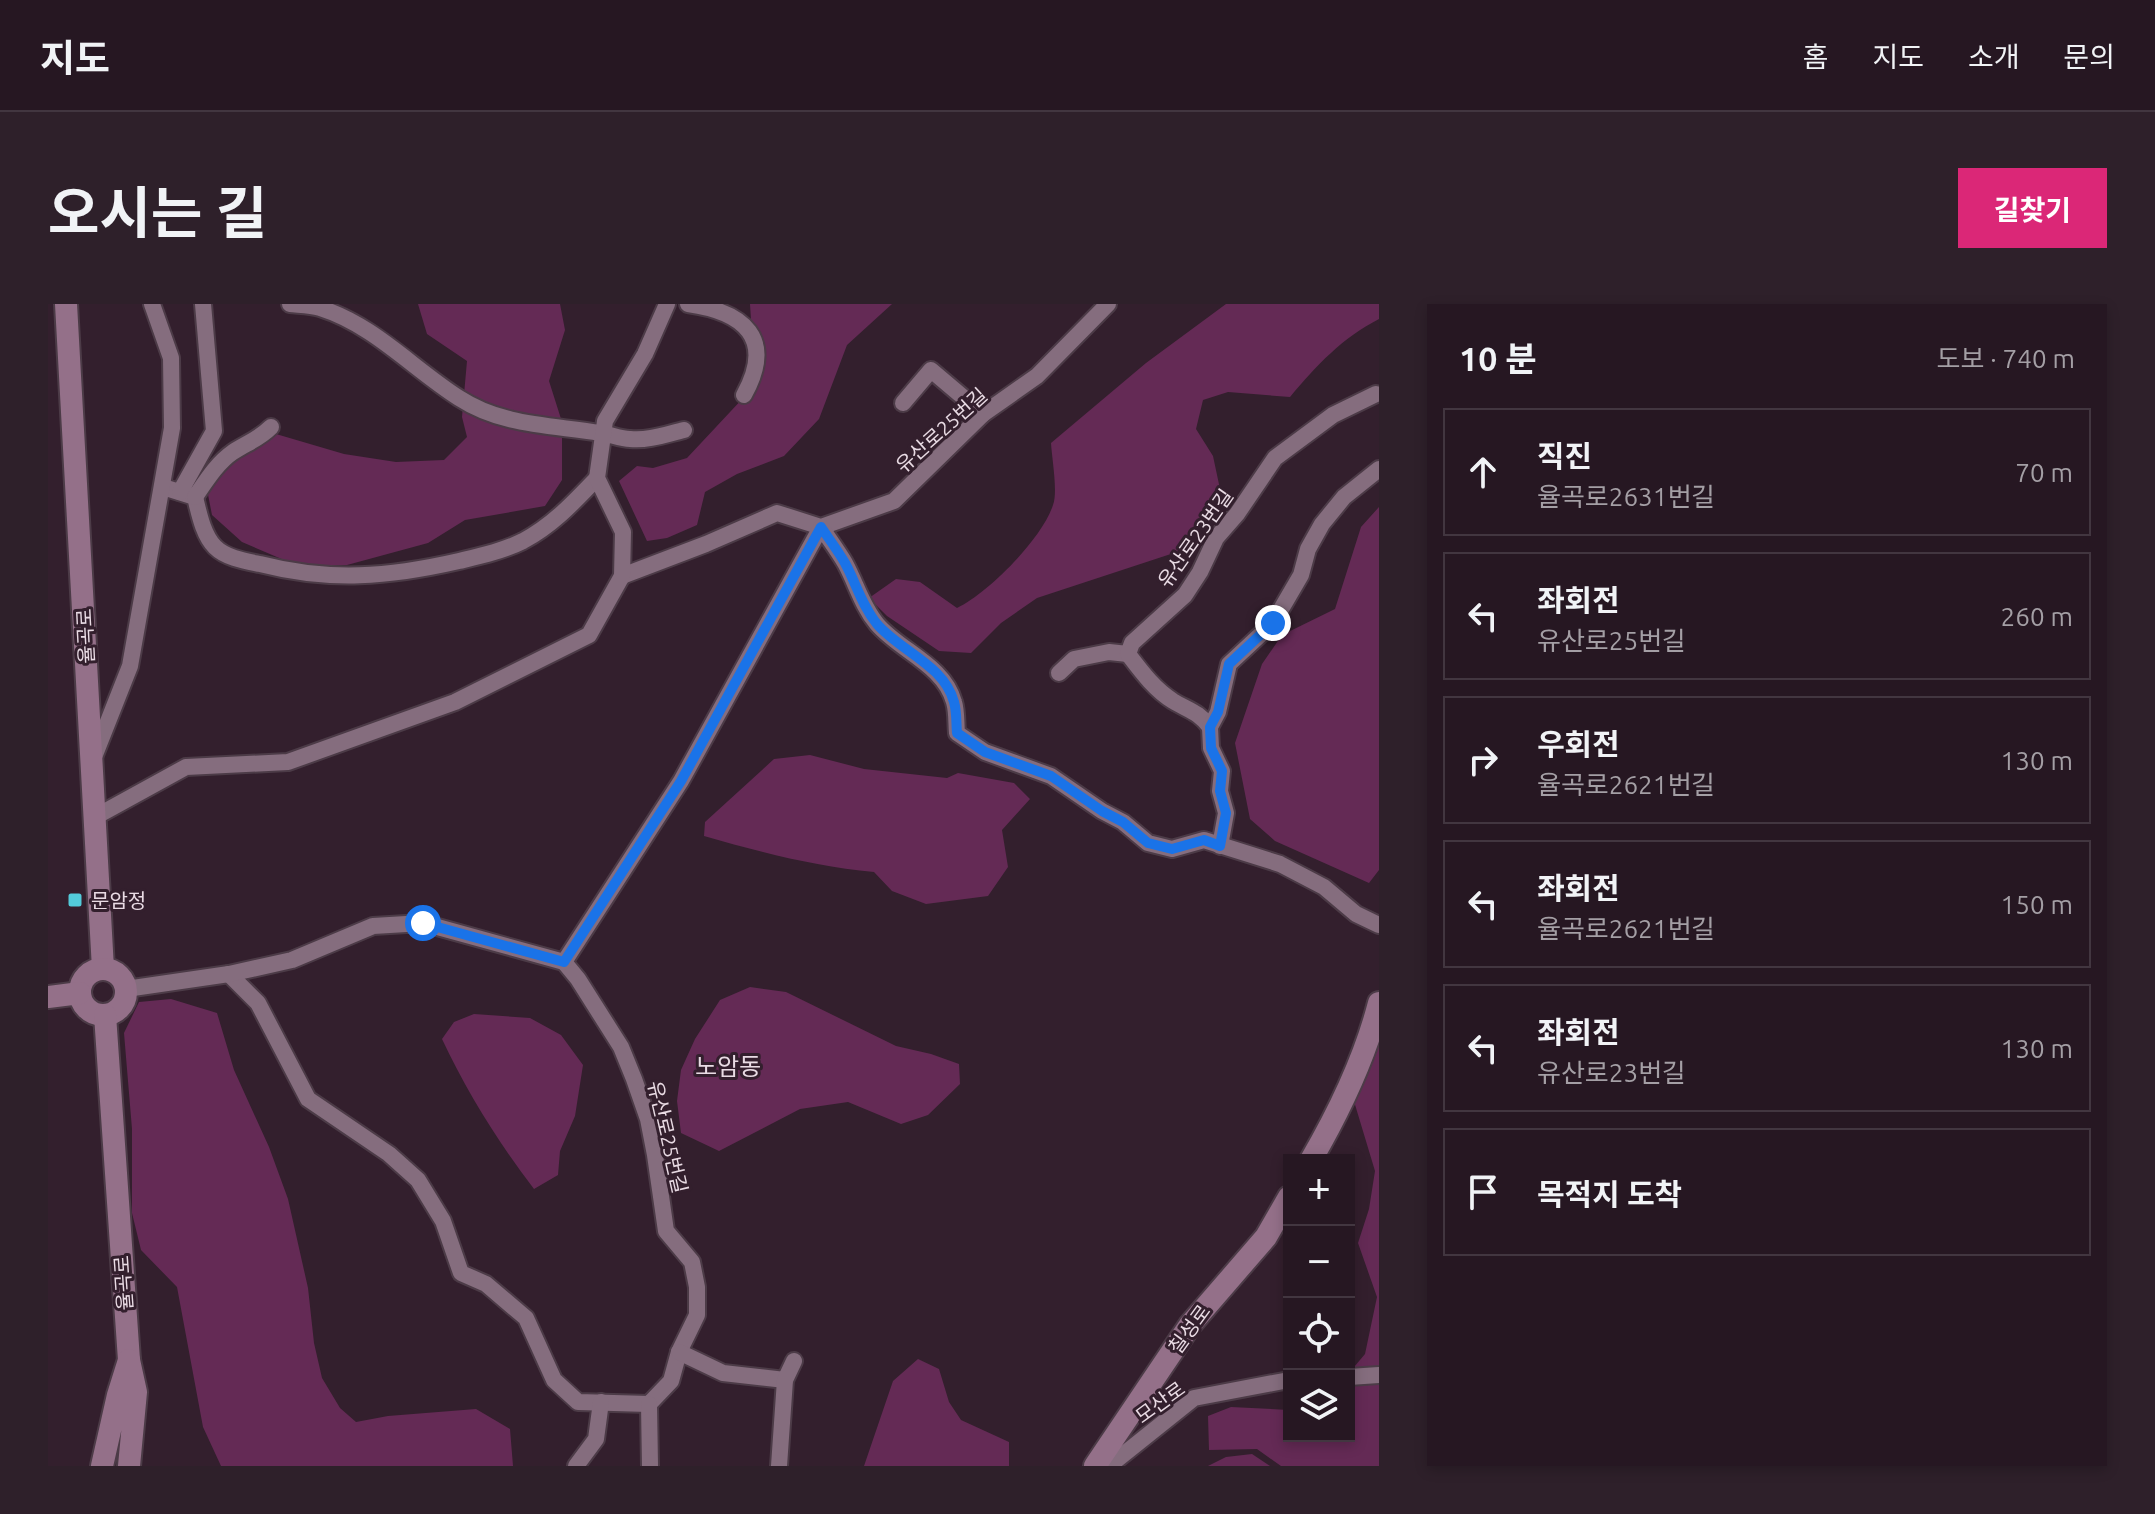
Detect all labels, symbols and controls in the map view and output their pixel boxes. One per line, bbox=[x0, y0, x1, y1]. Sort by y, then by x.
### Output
text: 지도 bbox=[40, 37, 110, 79]
text: 홈 bbox=[1803, 41, 1828, 72]
text: 지도 bbox=[1872, 41, 1924, 72]
text: 소개 bbox=[1968, 41, 2019, 72]
text: 문의 bbox=[2063, 41, 2115, 72]
button: 길찾기 bbox=[1958, 168, 2107, 248]
text: 오시는 길 bbox=[48, 181, 267, 244]
text: 10 분 bbox=[1459, 339, 1537, 377]
text: 도보 · 740 m bbox=[1936, 344, 2075, 373]
street label: 유산로25번길 bbox=[891, 383, 991, 477]
text: 직진 bbox=[1537, 439, 1592, 473]
icon: ahead bbox=[1461, 450, 1505, 494]
text: 70 m bbox=[2015, 458, 2073, 487]
text: 율곡로2631번길 bbox=[1537, 482, 1715, 511]
street label: 유산로23번길 bbox=[1153, 484, 1237, 592]
text: 좌회전 bbox=[1537, 583, 1620, 617]
icon: left bbox=[1461, 594, 1505, 638]
text: 260 m bbox=[2001, 602, 2073, 631]
route end bbox=[1255, 605, 1291, 641]
street label: 율곡로 bbox=[72, 608, 98, 664]
text: 유산로25번길 bbox=[1537, 626, 1686, 655]
text: 우회전 bbox=[1537, 727, 1620, 761]
icon: right bbox=[1461, 738, 1505, 782]
text: 130 m bbox=[2001, 746, 2073, 775]
text: 율곡로2621번길 bbox=[1537, 770, 1715, 799]
text: 좌회전 bbox=[1537, 871, 1620, 905]
icon: left bbox=[1461, 882, 1505, 926]
place label: 문암정 bbox=[91, 889, 146, 912]
text: 150 m bbox=[2001, 890, 2073, 919]
marker: 문암정 bbox=[66, 891, 84, 909]
route start bbox=[405, 905, 441, 941]
text: 율곡로2621번길 bbox=[1537, 914, 1715, 943]
text: 좌회전 bbox=[1537, 1015, 1620, 1049]
icon: left bbox=[1461, 1026, 1505, 1070]
text: 130 m bbox=[2001, 1034, 2073, 1063]
district label: 노암동 bbox=[695, 1053, 761, 1080]
text: 유산로23번길 bbox=[1537, 1058, 1686, 1087]
street label: 유산로25번길 bbox=[644, 1079, 692, 1195]
map controls bbox=[1283, 1154, 1355, 1442]
button: + bbox=[1283, 1154, 1355, 1226]
icon: arrive bbox=[1461, 1170, 1505, 1214]
text: 목적지 도착 bbox=[1537, 1177, 1682, 1211]
button: − bbox=[1283, 1226, 1355, 1298]
street label: 율곡로 bbox=[110, 1255, 136, 1311]
button: locate bbox=[1283, 1298, 1355, 1370]
street label: 칠성로 bbox=[1163, 1300, 1215, 1358]
button: layers bbox=[1283, 1370, 1355, 1442]
street label: 모산로 bbox=[1131, 1376, 1189, 1428]

